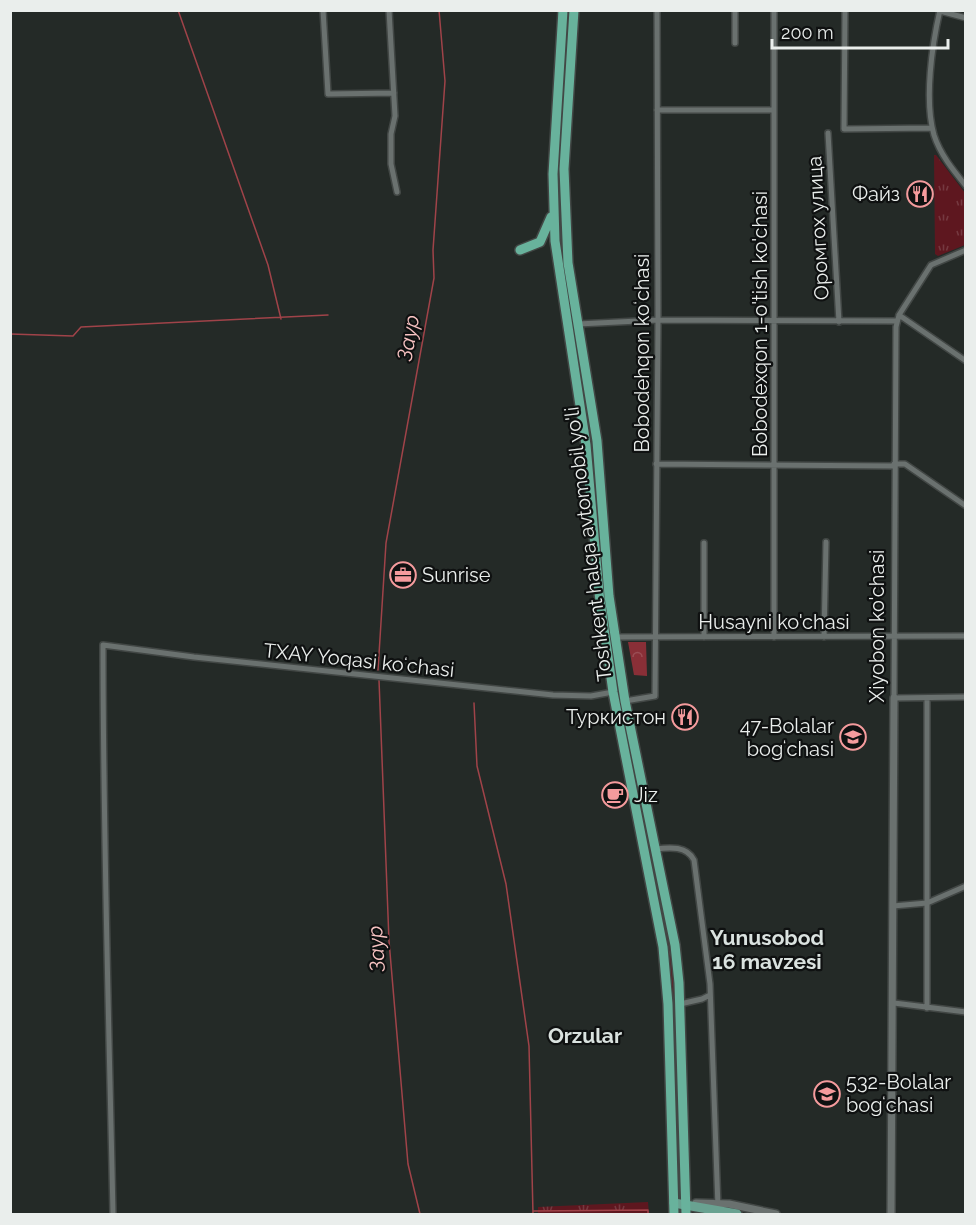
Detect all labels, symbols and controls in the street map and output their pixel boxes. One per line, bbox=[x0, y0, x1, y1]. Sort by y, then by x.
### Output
scale bar bbox=[772, 12, 948, 50]
text: 200 m bbox=[781, 22, 834, 43]
street label: Оромгох улица bbox=[802, 155, 834, 301]
restaurant icon: Файз bbox=[905, 179, 935, 209]
place label: Файз bbox=[852, 182, 900, 206]
street label: Bobodexqon 1-o'tish ko'chasi bbox=[748, 191, 772, 457]
street label: Bobodehqon koʻchasi bbox=[630, 254, 654, 452]
water label: Заур bbox=[392, 313, 424, 363]
street label: Toshkent halqa avtomobil yo'li bbox=[559, 405, 617, 683]
street label: Xiyobon ko'chasi bbox=[865, 550, 889, 702]
office icon: Sunrise bbox=[388, 560, 418, 590]
place label: Sunrise bbox=[422, 563, 491, 587]
street label: Husayni ko'chasi bbox=[698, 610, 850, 634]
street label: TXAY Yoqasi koʻchasi bbox=[263, 638, 455, 682]
restaurant icon: Туркистон bbox=[670, 702, 700, 732]
place label: Туркистон bbox=[566, 705, 666, 729]
place label: 47-Bolalar bogʻchasi bbox=[740, 714, 834, 761]
school or university icon: 47-Bolalar bogʻchasi bbox=[838, 722, 868, 752]
cafe icon: Jiz bbox=[600, 780, 630, 810]
place label: Jiz bbox=[634, 783, 658, 807]
water label: Заур bbox=[362, 925, 390, 973]
district label: Yunusobod 16 mavzesi bbox=[710, 925, 824, 974]
district label: Orzular bbox=[548, 1023, 622, 1048]
place label: 532-Bolalar bogʻchasi bbox=[846, 1070, 951, 1117]
school or university icon: 532-Bolalar bogʻchasi bbox=[812, 1079, 842, 1109]

